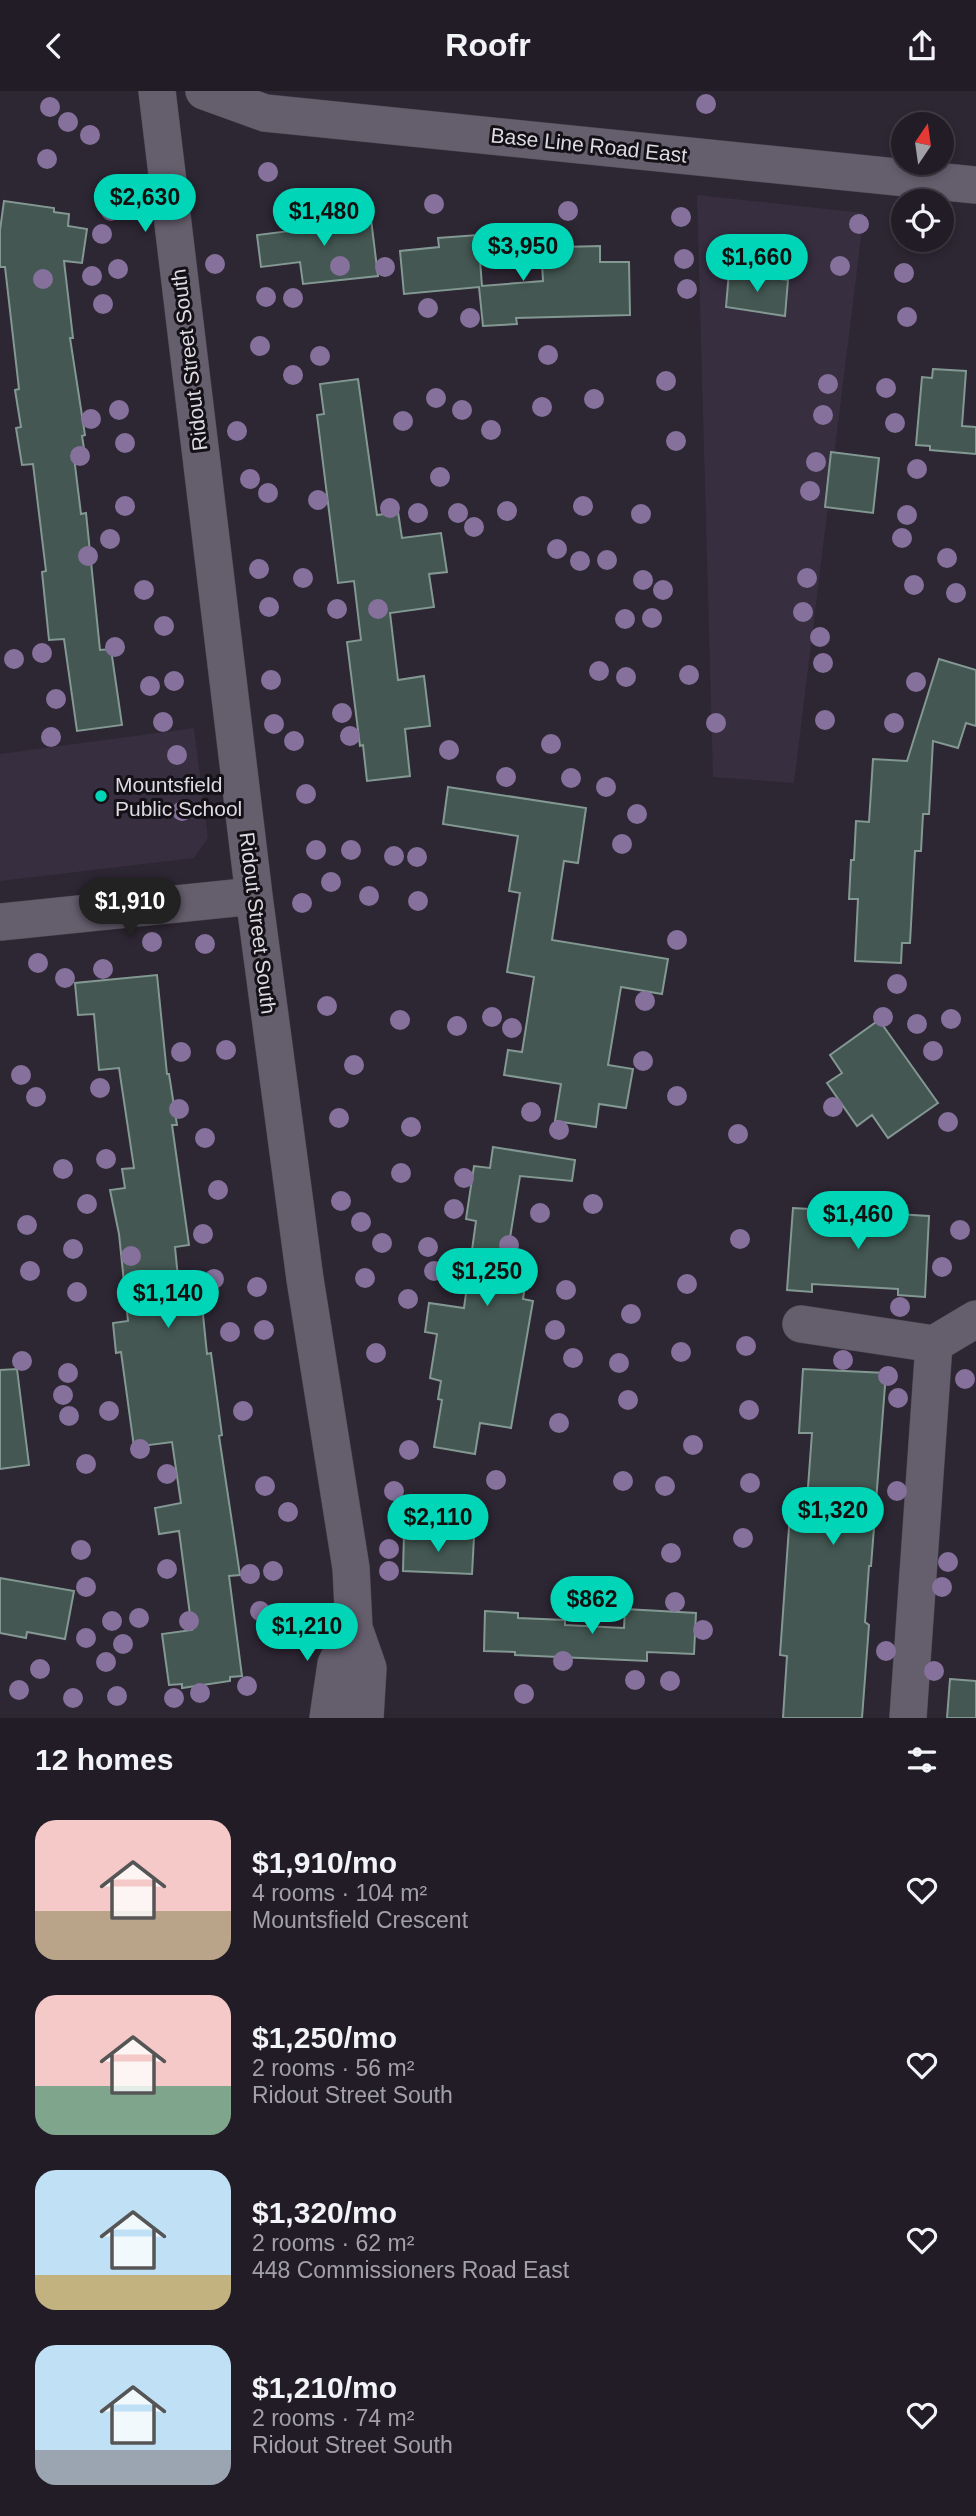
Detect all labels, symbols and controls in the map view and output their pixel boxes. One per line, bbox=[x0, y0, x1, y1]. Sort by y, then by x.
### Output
icon: back bbox=[35, 27, 73, 65]
text: Roofr bbox=[445, 27, 531, 63]
icon: share bbox=[903, 27, 941, 65]
north arrow bbox=[891, 112, 954, 175]
map controls bbox=[891, 112, 954, 252]
street label: Base Line Road East bbox=[490, 123, 688, 167]
pin: $2,630 bbox=[88, 174, 202, 234]
text: $2,630 bbox=[110, 184, 180, 210]
pin: $1,480 bbox=[267, 188, 381, 248]
button: locate bbox=[891, 189, 954, 252]
text: $1,480 bbox=[289, 198, 359, 224]
pin: $3,950 bbox=[466, 223, 580, 283]
text: $3,950 bbox=[488, 233, 558, 259]
pin: $1,660 bbox=[700, 235, 814, 294]
text: $1,660 bbox=[722, 244, 792, 270]
street label: Ridout Street South bbox=[166, 268, 212, 452]
place label: Mountsfield Public School bbox=[115, 773, 242, 820]
marker: Mountsfield Public School bbox=[93, 788, 109, 804]
street label: Ridout Street South bbox=[235, 831, 281, 1015]
pin: $1,910 bbox=[73, 879, 187, 938]
text: $1,910 bbox=[95, 888, 165, 914]
pin: $1,460 bbox=[801, 1191, 915, 1251]
text: $1,460 bbox=[823, 1201, 893, 1227]
pin: $1,250 bbox=[430, 1249, 544, 1308]
text: $1,250 bbox=[452, 1258, 522, 1284]
pin: $1,140 bbox=[111, 1271, 225, 1330]
text: $1,140 bbox=[133, 1280, 203, 1306]
pin: $1,320 bbox=[776, 1487, 890, 1547]
pin: $2,110 bbox=[381, 1495, 495, 1554]
text: $1,320 bbox=[798, 1497, 868, 1523]
text: $2,110 bbox=[403, 1504, 473, 1530]
pin: $862 bbox=[551, 1577, 633, 1636]
text: $862 bbox=[566, 1586, 618, 1612]
pin: $1,210 bbox=[250, 1603, 364, 1663]
text: $1,210 bbox=[272, 1613, 342, 1639]
icon: filters bbox=[903, 1741, 941, 1779]
text: 12 homes bbox=[35, 1743, 173, 1776]
text: $1,910/mo bbox=[252, 1846, 397, 1879]
icon: home bbox=[91, 1848, 175, 1932]
icon: heart bbox=[903, 1871, 941, 1909]
text: 4 rooms · 104 m² bbox=[252, 1880, 427, 1906]
text: Mountsfield Crescent bbox=[252, 1907, 468, 1933]
text: $1,250/mo bbox=[252, 2021, 397, 2054]
icon: home bbox=[91, 2023, 175, 2107]
icon: heart bbox=[903, 2046, 941, 2084]
text: 2 rooms · 56 m² bbox=[252, 2055, 414, 2081]
text: Ridout Street South bbox=[252, 2082, 453, 2108]
text: $1,320/mo bbox=[252, 2196, 397, 2229]
icon: home bbox=[91, 2198, 175, 2282]
icon: heart bbox=[903, 2221, 941, 2259]
text: 2 rooms · 62 m² bbox=[252, 2230, 414, 2256]
text: 448 Commissioners Road East bbox=[252, 2257, 569, 2283]
text: $1,210/mo bbox=[252, 2371, 397, 2404]
icon: home bbox=[91, 2373, 175, 2457]
icon: heart bbox=[903, 2396, 941, 2434]
text: 2 rooms · 74 m² bbox=[252, 2405, 414, 2431]
text: Ridout Street South bbox=[252, 2432, 453, 2458]

